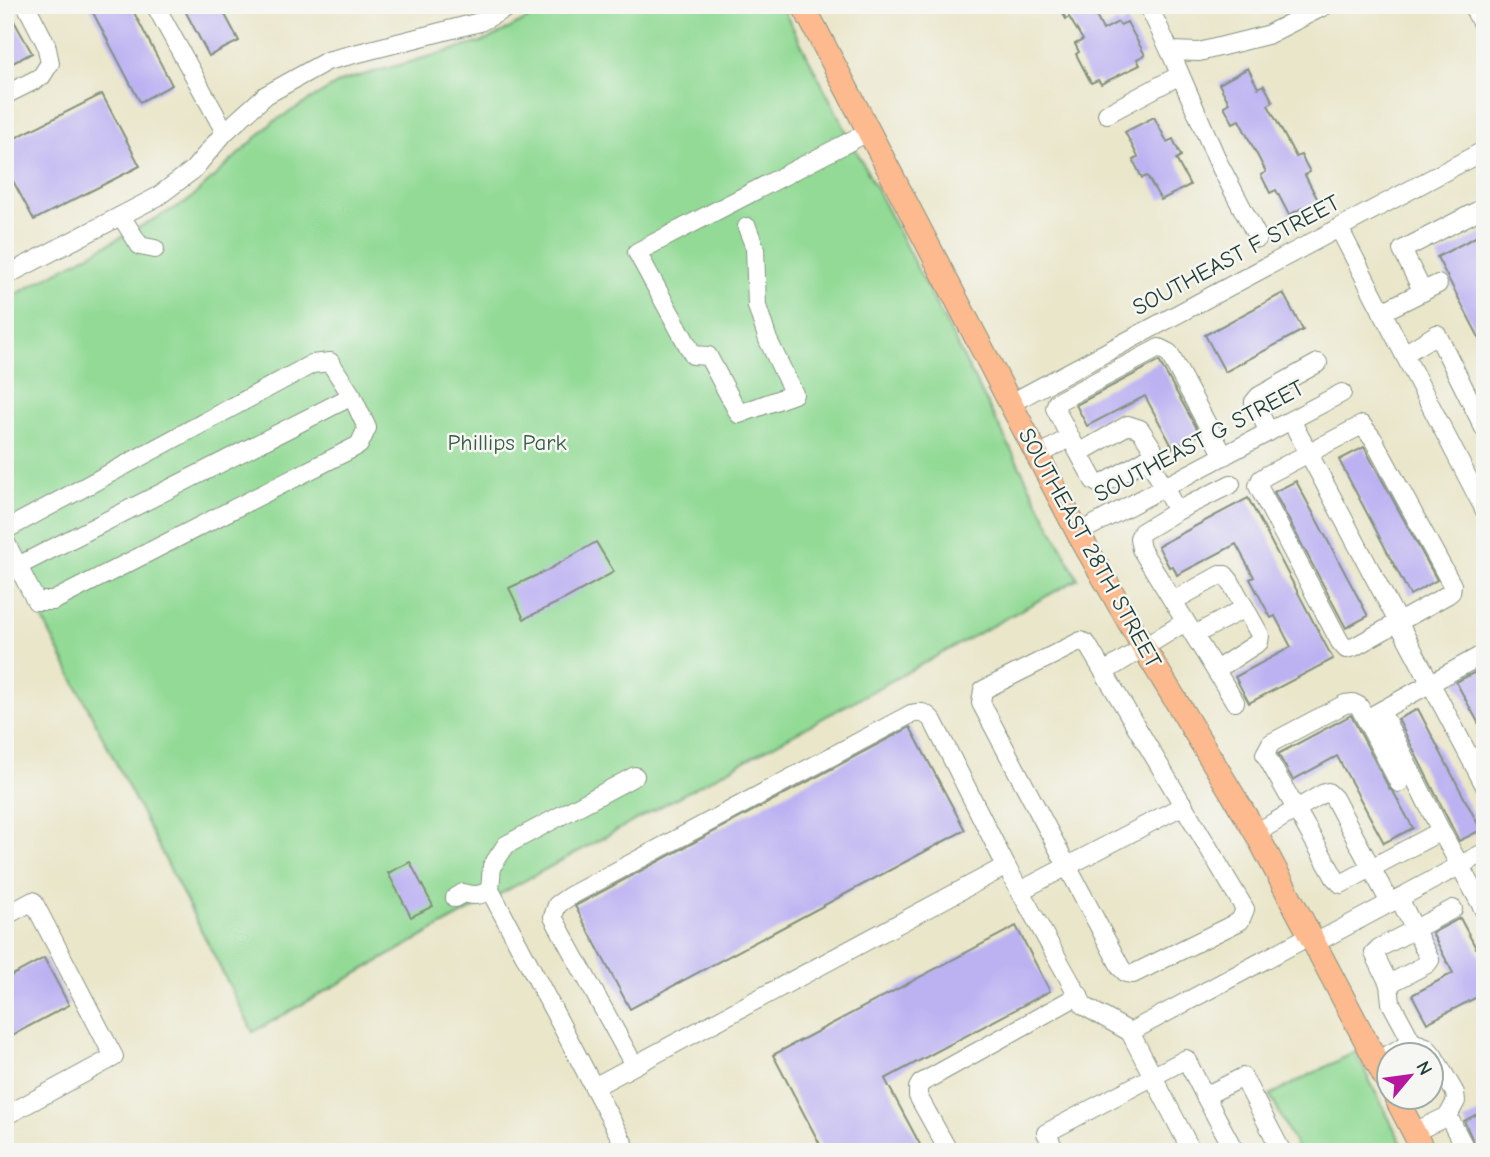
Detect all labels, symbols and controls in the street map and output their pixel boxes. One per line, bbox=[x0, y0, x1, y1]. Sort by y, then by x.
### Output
street label: SOUTHEAST F STREET bbox=[1128, 189, 1344, 321]
street label: SOUTHEAST G STREET bbox=[1089, 374, 1309, 508]
street label: SOUTHEAST 28TH STREET bbox=[1013, 423, 1167, 673]
park label: Phillips Park bbox=[447, 429, 567, 456]
north arrow bbox=[1374, 1042, 1444, 1112]
text: N bbox=[1411, 1057, 1437, 1079]

